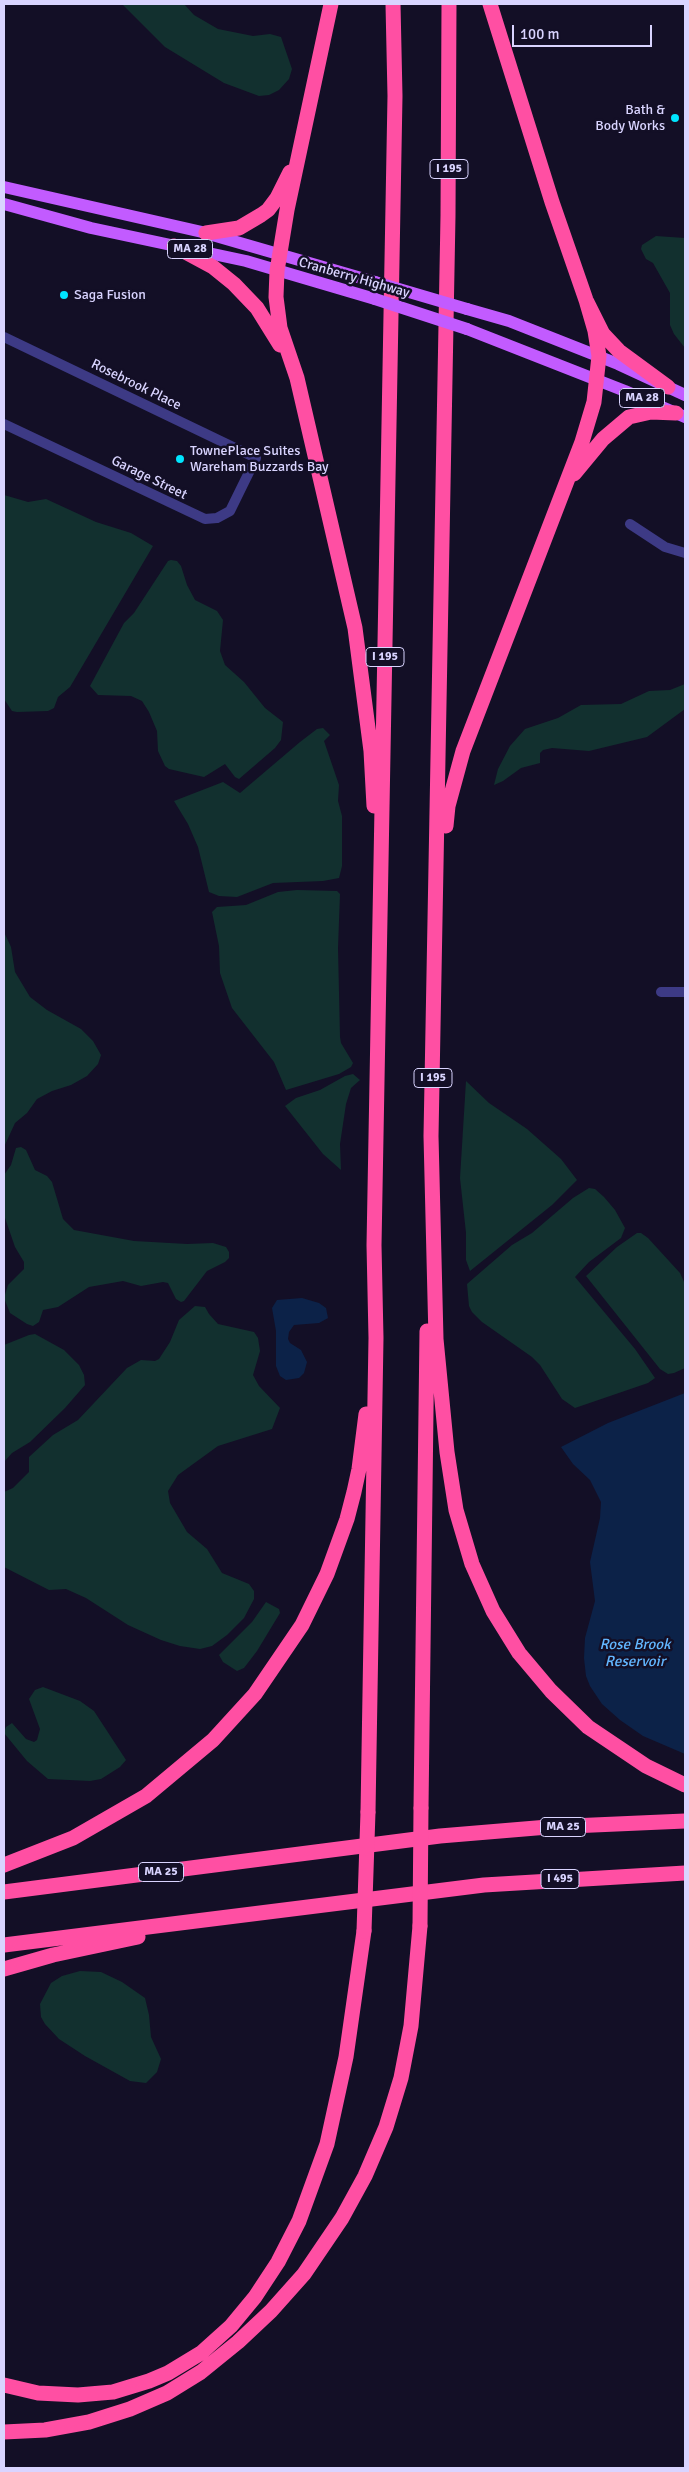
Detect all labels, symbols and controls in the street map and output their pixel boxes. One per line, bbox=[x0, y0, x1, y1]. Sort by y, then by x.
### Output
scale bar bbox=[514, 15, 654, 47]
text: 100 m bbox=[520, 25, 560, 43]
place label: Bath & Body Works bbox=[595, 102, 665, 134]
marker: Bath & Body Works bbox=[669, 112, 681, 124]
road number: I 195 bbox=[430, 160, 468, 178]
road number: MA 28 bbox=[168, 240, 212, 258]
street label: Cranberry Highway bbox=[297, 254, 411, 302]
place label: Saga Fusion bbox=[74, 287, 146, 303]
marker: Saga Fusion bbox=[58, 289, 70, 301]
street label: Rosebrook Place bbox=[88, 356, 184, 414]
road number: MA 28 bbox=[620, 388, 664, 408]
place label: TownePlace Suites Wareham Buzzards Bay bbox=[190, 443, 329, 476]
street label: Garage Street bbox=[108, 452, 190, 504]
marker: TownePlace Suites Wareham Buzzards Bay bbox=[174, 453, 186, 465]
road number: I 195 bbox=[366, 648, 404, 666]
road number: I 195 bbox=[414, 1068, 452, 1088]
water label: Rose Brook Reservoir bbox=[599, 1636, 671, 1671]
road number: MA 25 bbox=[540, 1818, 586, 1836]
road number: MA 25 bbox=[138, 1862, 184, 1881]
road number: I 495 bbox=[541, 1870, 579, 1888]

